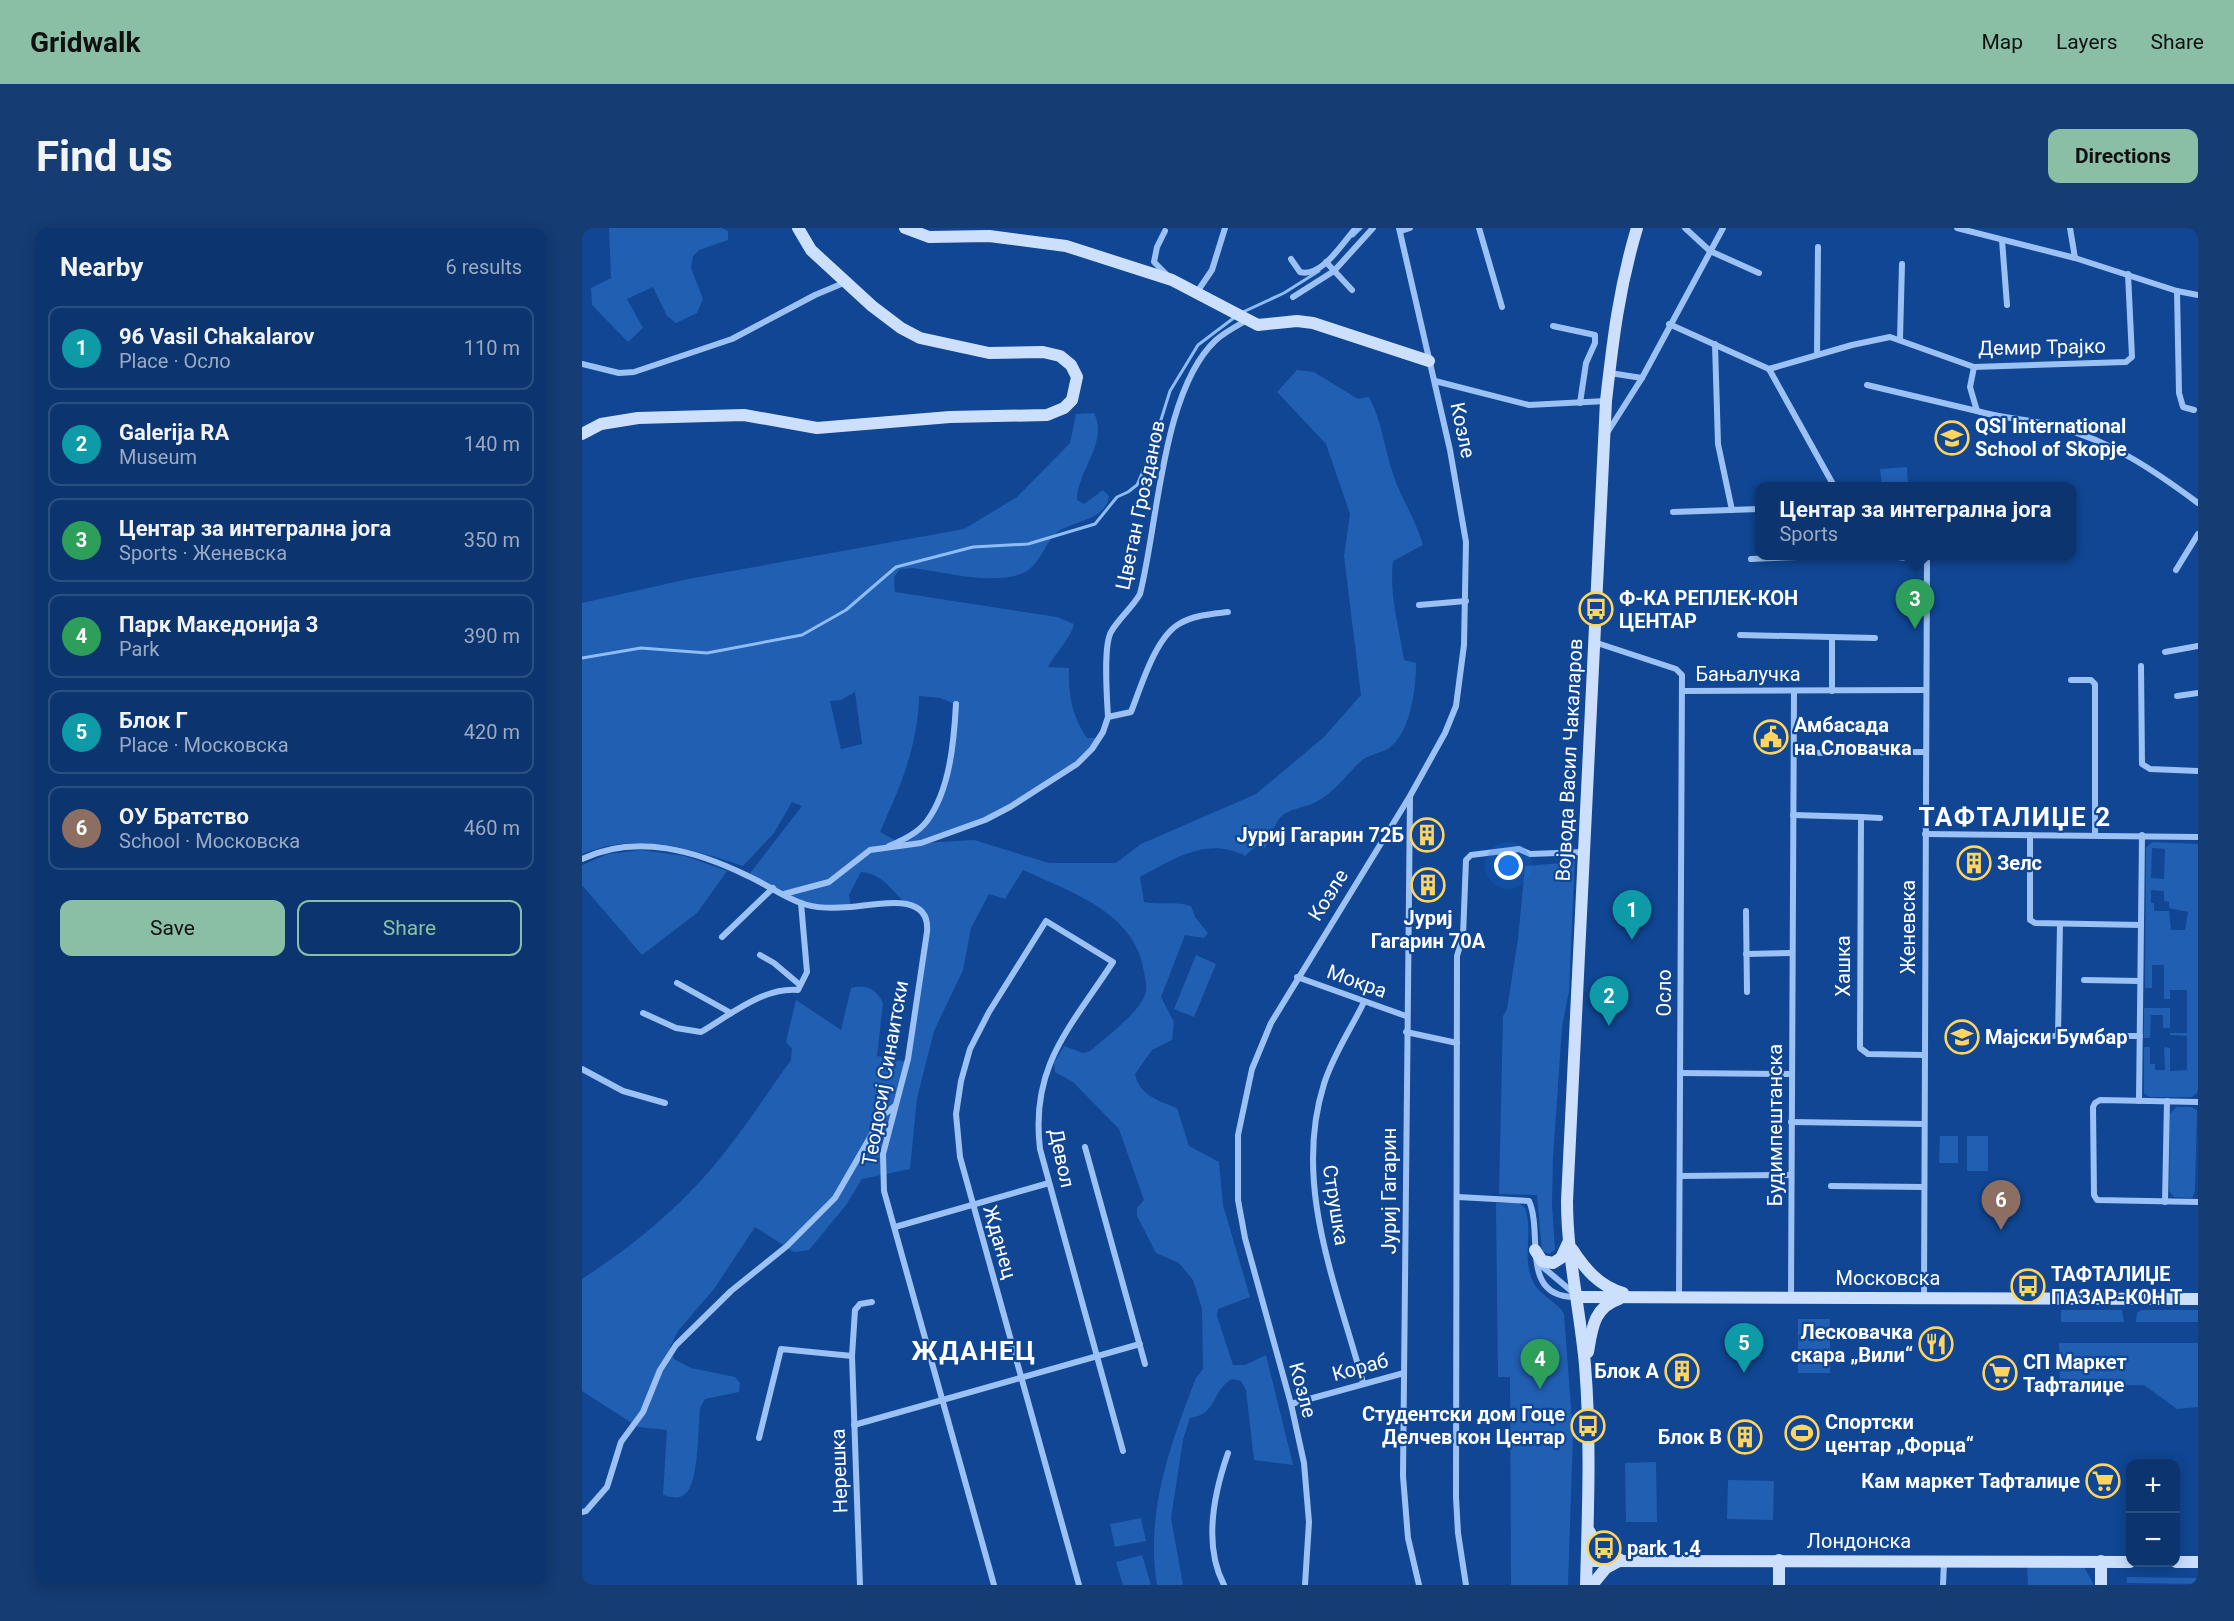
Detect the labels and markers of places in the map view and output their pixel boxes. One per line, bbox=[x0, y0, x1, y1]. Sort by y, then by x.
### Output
place label: QSI International School of Skopje bbox=[1975, 414, 2127, 461]
school or university icon: QSI International School of Skopje bbox=[1934, 420, 1970, 456]
pin: 3 bbox=[1896, 580, 1934, 629]
place label: Ф-КА РЕПЛЕК-КОН ЦЕНТАР bbox=[1619, 586, 1798, 633]
bus stop icon: Ф-КА РЕПЛЕК-КОН ЦЕНТАР bbox=[1578, 591, 1614, 627]
place label: Амбасада на Словачка bbox=[1794, 713, 1912, 760]
public building icon: Амбасада на Словачка bbox=[1753, 719, 1789, 755]
building icon: Јуриј Гагарин 72Б bbox=[1409, 817, 1445, 853]
place label: Јуриј Гагарин 72Б bbox=[1236, 823, 1404, 847]
building icon: Зелс bbox=[1956, 845, 1992, 881]
place label: Зелс bbox=[1997, 851, 2042, 875]
building icon: Јуриј Гагарин 70А bbox=[1410, 867, 1446, 903]
pin: 1 bbox=[1612, 890, 1652, 940]
place label: Јуриј Гагарин 70А bbox=[1371, 906, 1486, 953]
pin: 2 bbox=[1590, 976, 1628, 1026]
school or university icon: Мајски Бумбар bbox=[1944, 1019, 1980, 1055]
place label: Мајски Бумбар bbox=[1985, 1025, 2128, 1049]
pin: 6 bbox=[1982, 1180, 2020, 1230]
place label: ТАФТАЛИЏЕ ПАЗАР-КОН Т bbox=[2051, 1262, 2183, 1309]
bus stop icon: ТАФТАЛИЏЕ ПАЗАР-КОН Т bbox=[2010, 1268, 2046, 1304]
place label: Лесковачка скара „Вили“ bbox=[1791, 1320, 1913, 1367]
pin: 5 bbox=[1724, 1324, 1764, 1373]
restaurant icon: Лесковачка скара „Вили“ bbox=[1918, 1326, 1954, 1362]
pin: 4 bbox=[1520, 1340, 1560, 1389]
place label: СП Маркет Тафталиџе bbox=[2023, 1350, 2127, 1397]
building icon: Блок А bbox=[1664, 1353, 1700, 1389]
supermarket icon: СП Маркет Тафталиџе bbox=[1982, 1355, 2018, 1391]
place label: Блок А bbox=[1594, 1359, 1660, 1383]
place label: Студентски дом Гоце Делчев кон Центар bbox=[1362, 1402, 1565, 1449]
bus stop icon: Студентски дом Гоце Делчев кон Центар bbox=[1570, 1408, 1606, 1444]
place label: Спортски центар „Форца“ bbox=[1825, 1410, 1974, 1457]
sports icon: Спортски центар „Форца“ bbox=[1784, 1415, 1820, 1451]
building icon: Блок В bbox=[1727, 1419, 1763, 1455]
place label: Блок В bbox=[1658, 1425, 1722, 1449]
supermarket icon: Кам маркет Тафталиџе bbox=[2085, 1463, 2121, 1499]
place label: Кам маркет Тафталиџе bbox=[1861, 1469, 2080, 1493]
bus stop icon: park 1.4 bbox=[1586, 1530, 1622, 1566]
place label: park 1.4 bbox=[1627, 1536, 1701, 1560]

